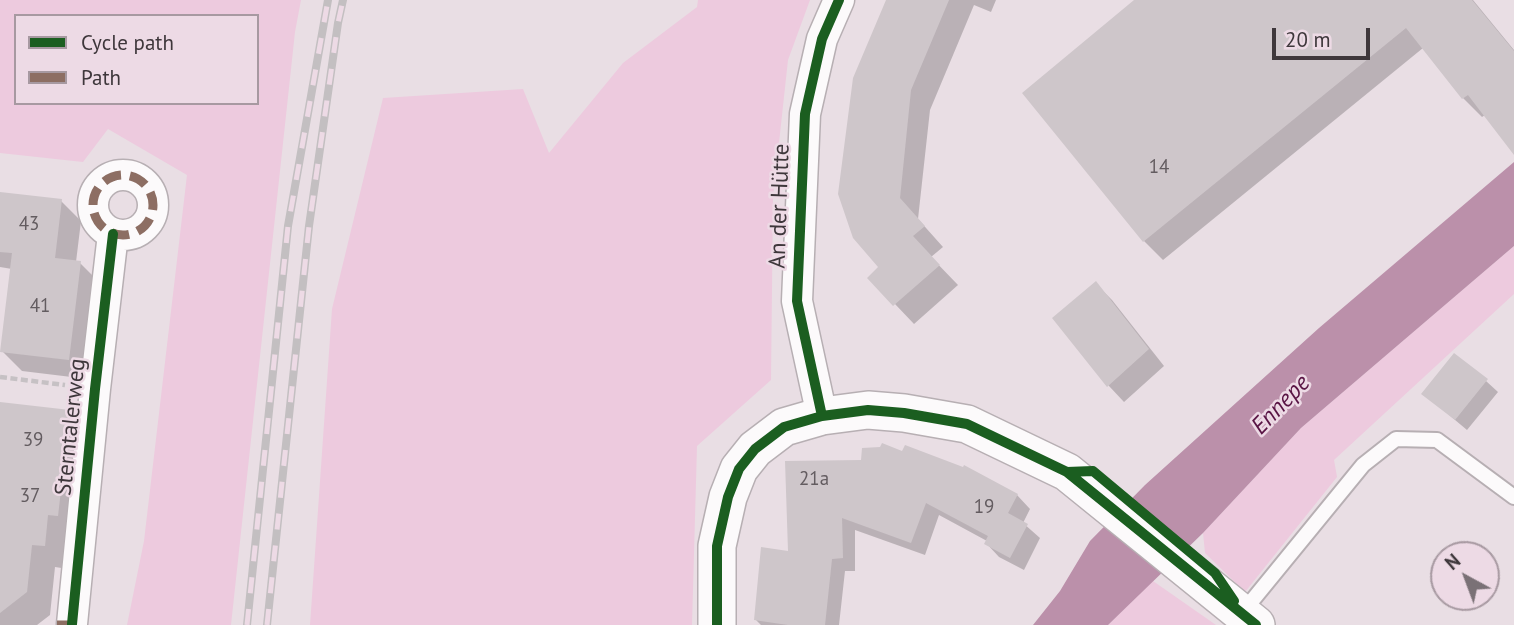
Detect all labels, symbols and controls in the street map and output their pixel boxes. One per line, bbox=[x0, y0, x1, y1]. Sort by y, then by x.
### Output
legend bbox=[14, 14, 259, 105]
scale bar bbox=[1276, 14, 1374, 58]
text: 20 m bbox=[1285, 26, 1331, 53]
text: Cycle path bbox=[81, 29, 174, 56]
text: Path bbox=[81, 64, 121, 91]
street label: An der Hütte bbox=[764, 143, 796, 269]
house number: 14 bbox=[1149, 157, 1169, 179]
house number: 43 bbox=[19, 214, 39, 236]
house number: 41 bbox=[30, 296, 50, 318]
street label: Sterntalerweg bbox=[50, 357, 92, 497]
water label: Ennepe bbox=[1246, 369, 1316, 441]
house number: 39 bbox=[23, 430, 43, 452]
house number: 21a bbox=[799, 469, 829, 491]
house number: 37 bbox=[20, 486, 40, 508]
house number: 19 bbox=[974, 497, 994, 519]
north arrow bbox=[1430, 541, 1500, 611]
text: N bbox=[1440, 549, 1465, 575]

